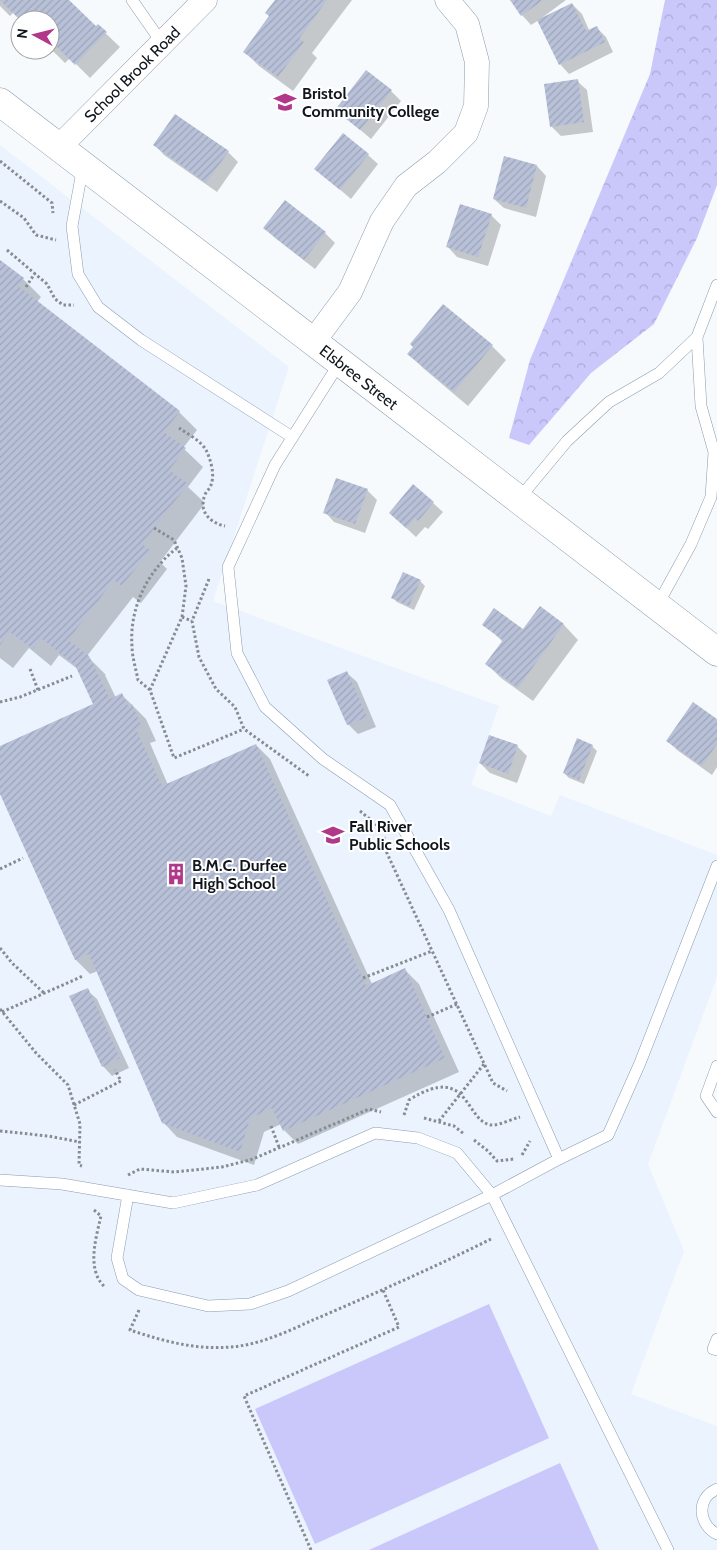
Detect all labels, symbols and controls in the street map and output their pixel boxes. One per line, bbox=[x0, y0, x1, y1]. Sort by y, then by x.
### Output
north arrow bbox=[10, 10, 60, 60]
street label: School Brook Road bbox=[81, 23, 184, 126]
text: N bbox=[13, 27, 32, 39]
place label: Bristol Community College bbox=[302, 84, 439, 121]
school or university icon: Bristol Community College bbox=[272, 89, 298, 115]
street label: Elsbree Street bbox=[316, 341, 402, 414]
place label: Fall River Public Schools bbox=[349, 817, 450, 854]
school or university icon: Fall River Public Schools bbox=[320, 822, 346, 848]
place label: B.M.C. Durfee High School bbox=[192, 856, 287, 893]
building icon: B.M.C. Durfee High School bbox=[163, 861, 189, 887]

